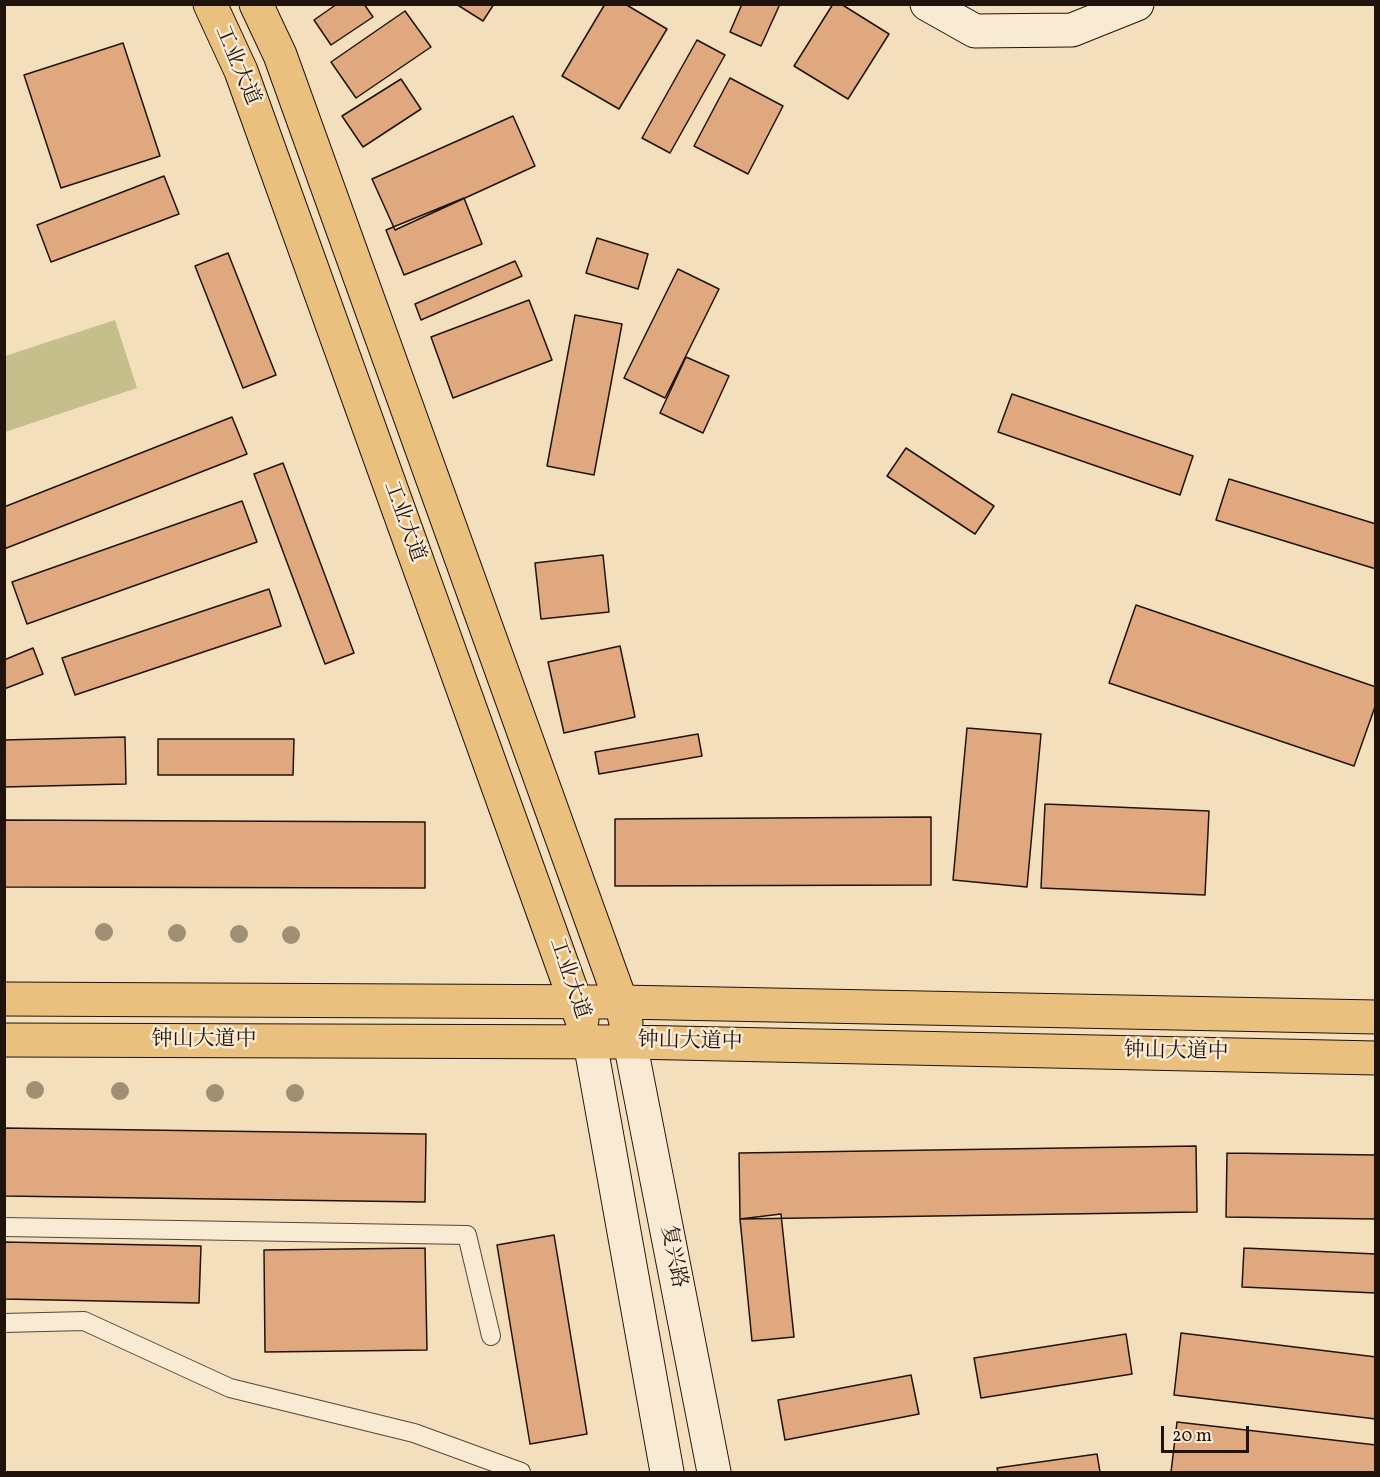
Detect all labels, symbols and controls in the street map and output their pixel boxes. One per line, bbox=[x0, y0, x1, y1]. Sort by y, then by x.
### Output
street label: 工业大道 bbox=[208, 22, 264, 110]
street label: 工业大道 bbox=[377, 478, 429, 566]
street label: 工业大道 bbox=[542, 935, 594, 1023]
street label: 钟山大道中 bbox=[152, 1028, 256, 1054]
street label: 钟山大道中 bbox=[637, 1029, 743, 1057]
street label: 钟山大道中 bbox=[1123, 1039, 1229, 1067]
street label: 复兴路 bbox=[654, 1224, 690, 1290]
scale bar bbox=[1164, 1414, 1252, 1452]
text: 20 m bbox=[1172, 1424, 1212, 1449]

